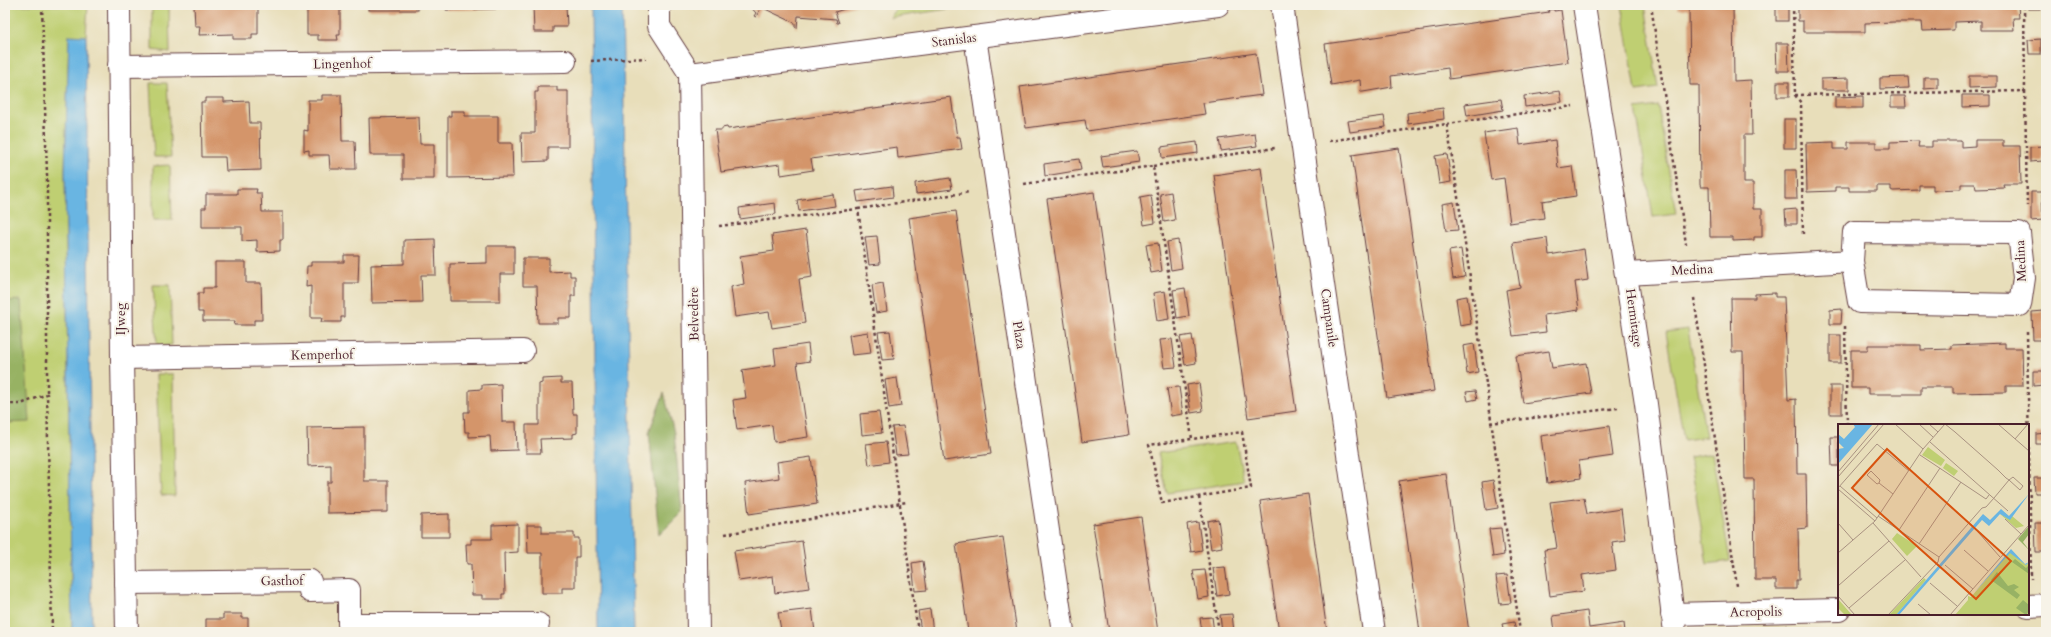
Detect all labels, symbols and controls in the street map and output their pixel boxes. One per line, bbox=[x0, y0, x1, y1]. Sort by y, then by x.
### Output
street label: Stanislas bbox=[931, 28, 977, 52]
street label: Lingenhof bbox=[313, 54, 373, 74]
street label: Medina bbox=[2011, 239, 2031, 282]
street label: Medina bbox=[1671, 260, 1714, 280]
street label: Belvedère bbox=[685, 287, 703, 341]
street label: Campanile bbox=[1316, 287, 1342, 349]
street label: Hermitage bbox=[1621, 287, 1647, 349]
street label: IJweg bbox=[112, 302, 130, 335]
street label: Plaza bbox=[1008, 320, 1030, 351]
street label: Kemperhof bbox=[291, 345, 355, 365]
inset map bbox=[1838, 424, 2029, 615]
street label: Gasthof bbox=[261, 572, 305, 590]
street label: Acropolis bbox=[1730, 603, 1782, 621]

